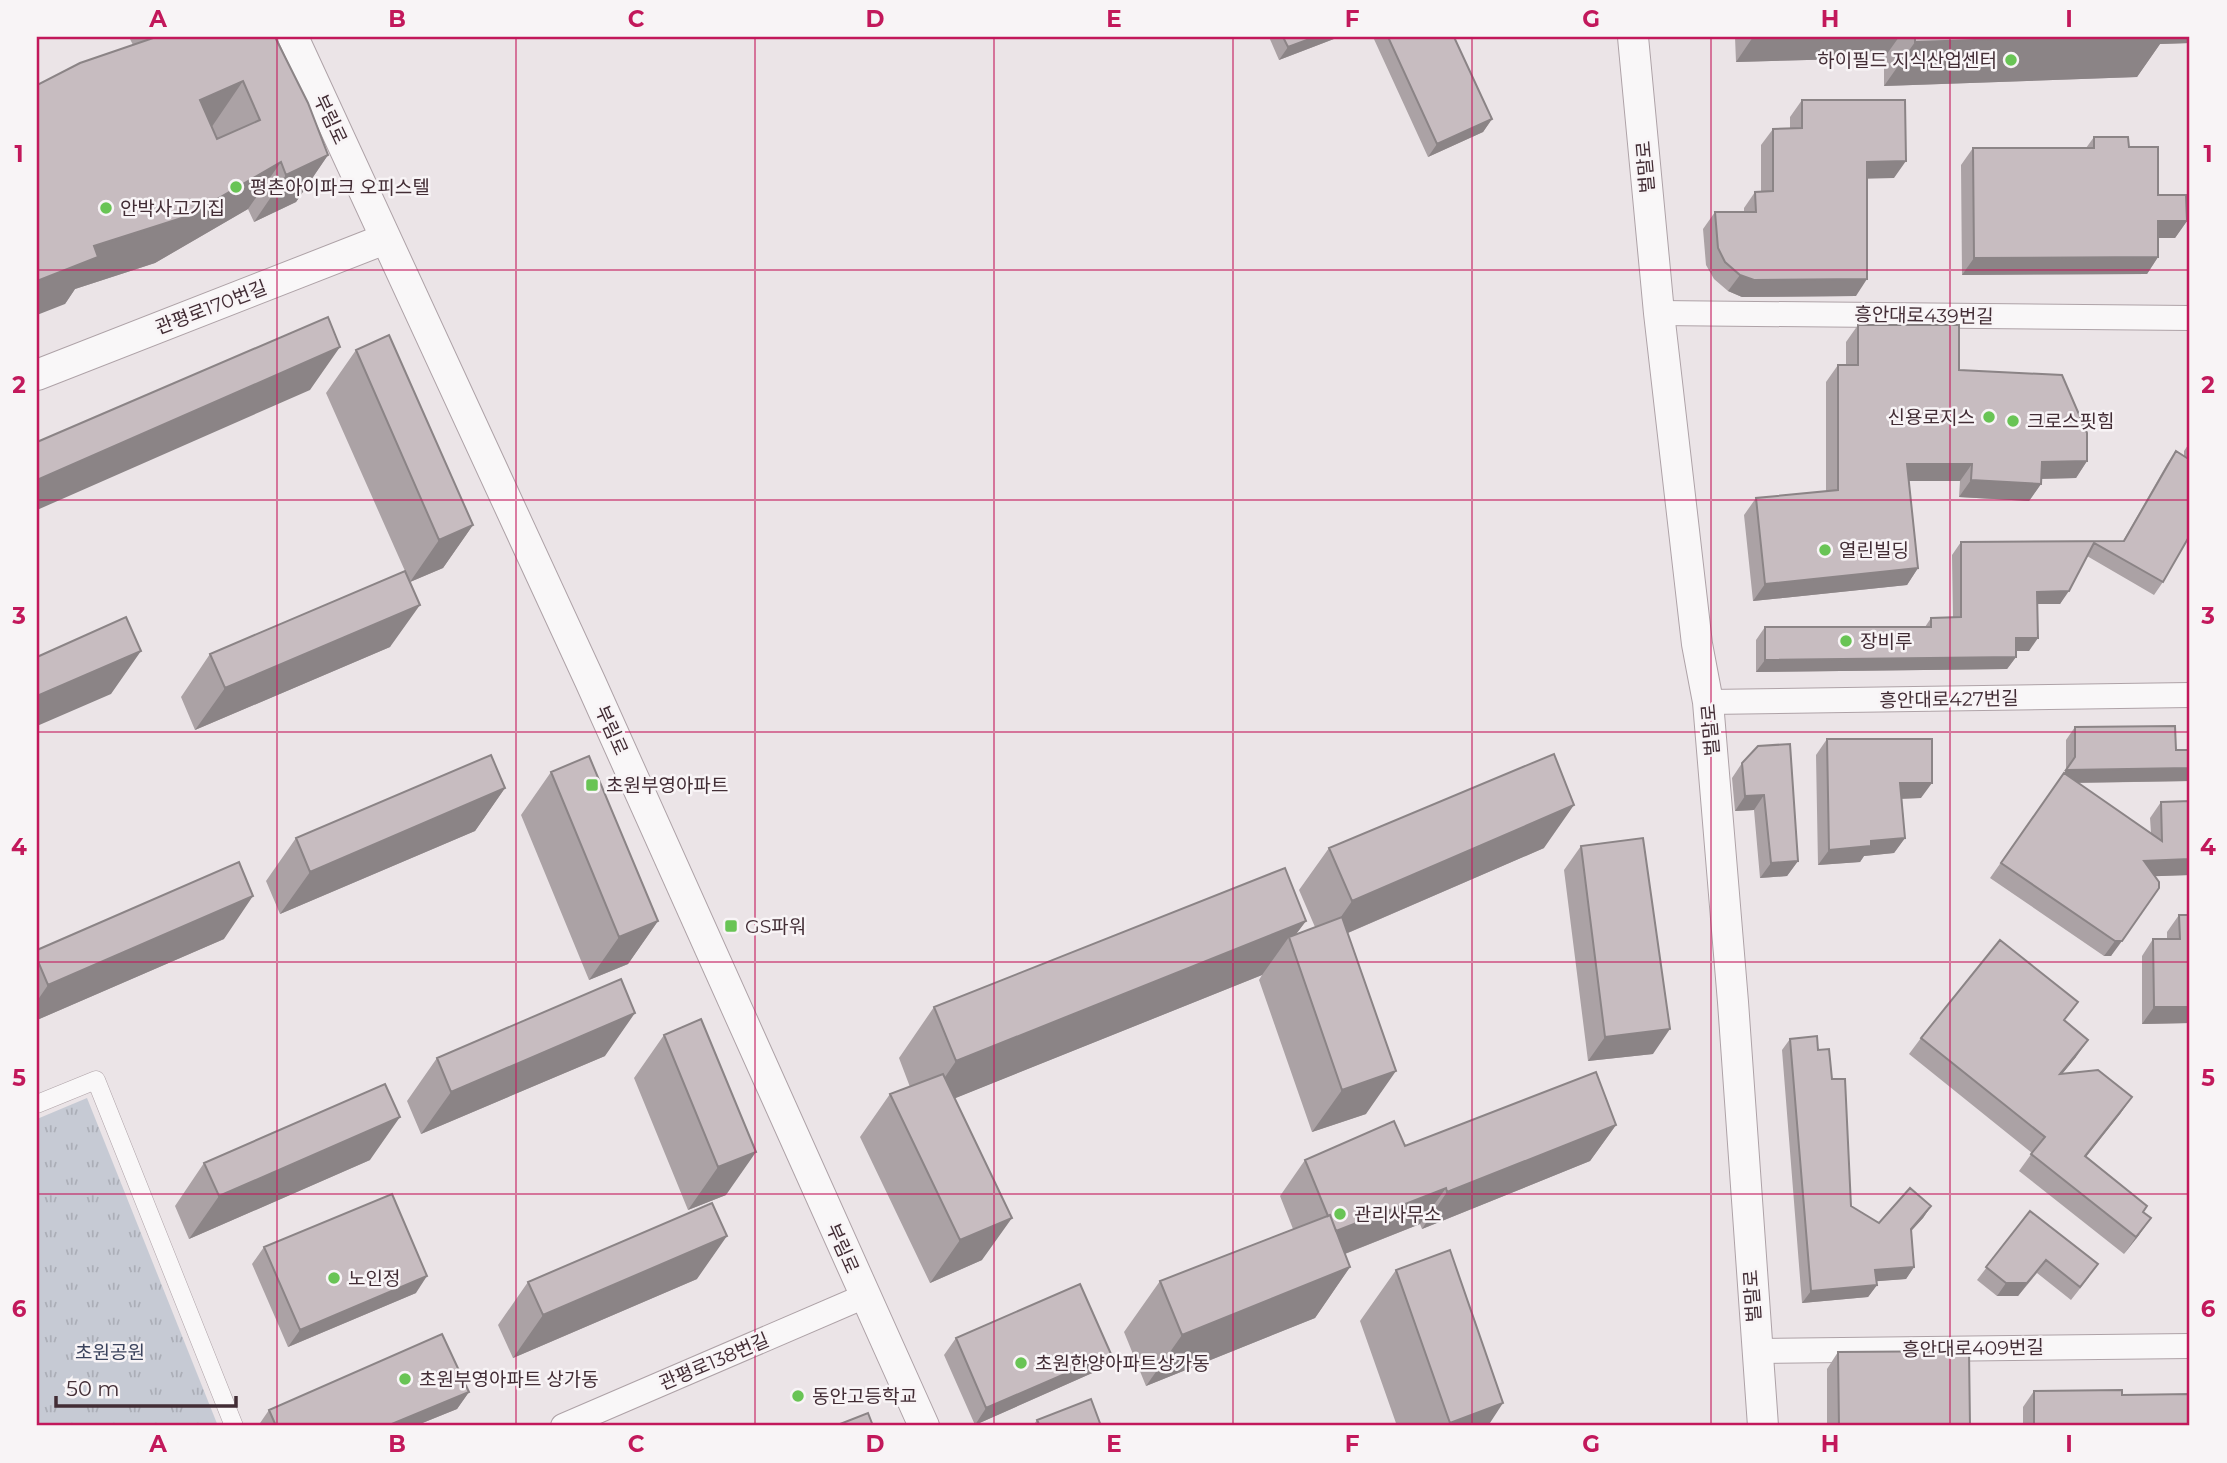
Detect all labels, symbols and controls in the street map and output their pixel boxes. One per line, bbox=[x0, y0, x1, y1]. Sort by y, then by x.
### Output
text: A bbox=[148, 5, 167, 33]
text: B bbox=[388, 5, 406, 33]
text: C bbox=[628, 5, 645, 33]
text: D bbox=[866, 5, 885, 33]
text: E bbox=[1106, 5, 1122, 33]
text: F bbox=[1345, 5, 1360, 33]
text: G bbox=[1582, 5, 1600, 33]
text: H bbox=[1821, 5, 1839, 33]
text: I bbox=[2065, 5, 2073, 33]
place label: 하이필드 지식산업센터 bbox=[1817, 49, 1997, 72]
marker: 하이필드 지식산업센터 bbox=[2003, 52, 2019, 68]
street label: 부림로 bbox=[309, 91, 352, 148]
text: 1 bbox=[14, 140, 24, 168]
street label: 벌말로 bbox=[1632, 140, 1659, 194]
text: 1 bbox=[2203, 140, 2213, 168]
place label: 평촌아이파크 오피스텔 bbox=[250, 176, 430, 199]
marker: 평촌아이파크 오피스텔 bbox=[228, 179, 244, 195]
place label: 안박사고기집 bbox=[120, 197, 225, 220]
marker: 안박사고기집 bbox=[98, 200, 114, 216]
street label: 관평로170번길 bbox=[152, 276, 270, 339]
street label: 흥안대로439번길 bbox=[1854, 303, 1994, 328]
text: 2 bbox=[12, 371, 26, 399]
text: 2 bbox=[2201, 371, 2215, 399]
place label: 신용로지스 bbox=[1888, 406, 1975, 429]
marker: 신용로지스 bbox=[1981, 409, 1997, 425]
place label: 크로스핏힘 bbox=[2027, 410, 2114, 433]
marker: 크로스핏힘 bbox=[2005, 413, 2021, 429]
place label: 열린빌딩 bbox=[1839, 539, 1909, 562]
marker: 열린빌딩 bbox=[1817, 542, 1833, 558]
text: 3 bbox=[11, 602, 26, 630]
text: 3 bbox=[2200, 602, 2215, 630]
place label: 장비루 bbox=[1860, 630, 1912, 653]
marker: 장비루 bbox=[1838, 633, 1854, 649]
street label: 흥안대로427번길 bbox=[1879, 687, 2019, 712]
street label: 부림로 bbox=[590, 702, 633, 759]
street label: 벌말로 bbox=[1697, 703, 1724, 757]
place label: 초원부영아파트 bbox=[606, 774, 728, 797]
marker: 초원부영아파트 bbox=[584, 777, 600, 793]
text: 4 bbox=[11, 833, 27, 861]
text: 4 bbox=[2200, 833, 2216, 861]
place label: GS파워 bbox=[745, 915, 806, 938]
marker: GS파워 bbox=[723, 918, 739, 934]
text: 5 bbox=[12, 1064, 26, 1092]
text: 5 bbox=[2201, 1064, 2215, 1092]
place label: 관리사무소 bbox=[1354, 1203, 1441, 1226]
marker: 관리사무소 bbox=[1332, 1206, 1348, 1222]
street label: 부림로 bbox=[821, 1220, 864, 1277]
place label: 노인정 bbox=[348, 1267, 400, 1290]
street label: 벌말로 bbox=[1739, 1269, 1766, 1323]
marker: 노인정 bbox=[326, 1270, 342, 1286]
text: 6 bbox=[12, 1295, 27, 1323]
text: 6 bbox=[2201, 1295, 2216, 1323]
street label: 관평로138번길 bbox=[656, 1328, 773, 1395]
street label: 흥안대로409번길 bbox=[1902, 1336, 2044, 1361]
park label: 초원공원 bbox=[75, 1341, 145, 1364]
place label: 초원한양아파트상가동 bbox=[1035, 1352, 1210, 1375]
marker: 초원한양아파트상가동 bbox=[1013, 1355, 1029, 1371]
scale bar bbox=[56, 1365, 236, 1409]
place label: 초원부영아파트 상가동 bbox=[419, 1368, 599, 1391]
marker: 초원부영아파트 상가동 bbox=[397, 1371, 413, 1387]
text: 50 m bbox=[66, 1376, 120, 1401]
place label: 동안고등학교 bbox=[812, 1385, 917, 1408]
marker: 동안고등학교 bbox=[790, 1388, 806, 1404]
text: A bbox=[148, 1430, 167, 1458]
text: B bbox=[388, 1430, 406, 1458]
text: C bbox=[628, 1430, 645, 1458]
text: D bbox=[866, 1430, 885, 1458]
text: E bbox=[1106, 1430, 1122, 1458]
text: F bbox=[1345, 1430, 1360, 1458]
text: G bbox=[1582, 1430, 1600, 1458]
text: H bbox=[1821, 1430, 1839, 1458]
text: I bbox=[2065, 1430, 2073, 1458]

